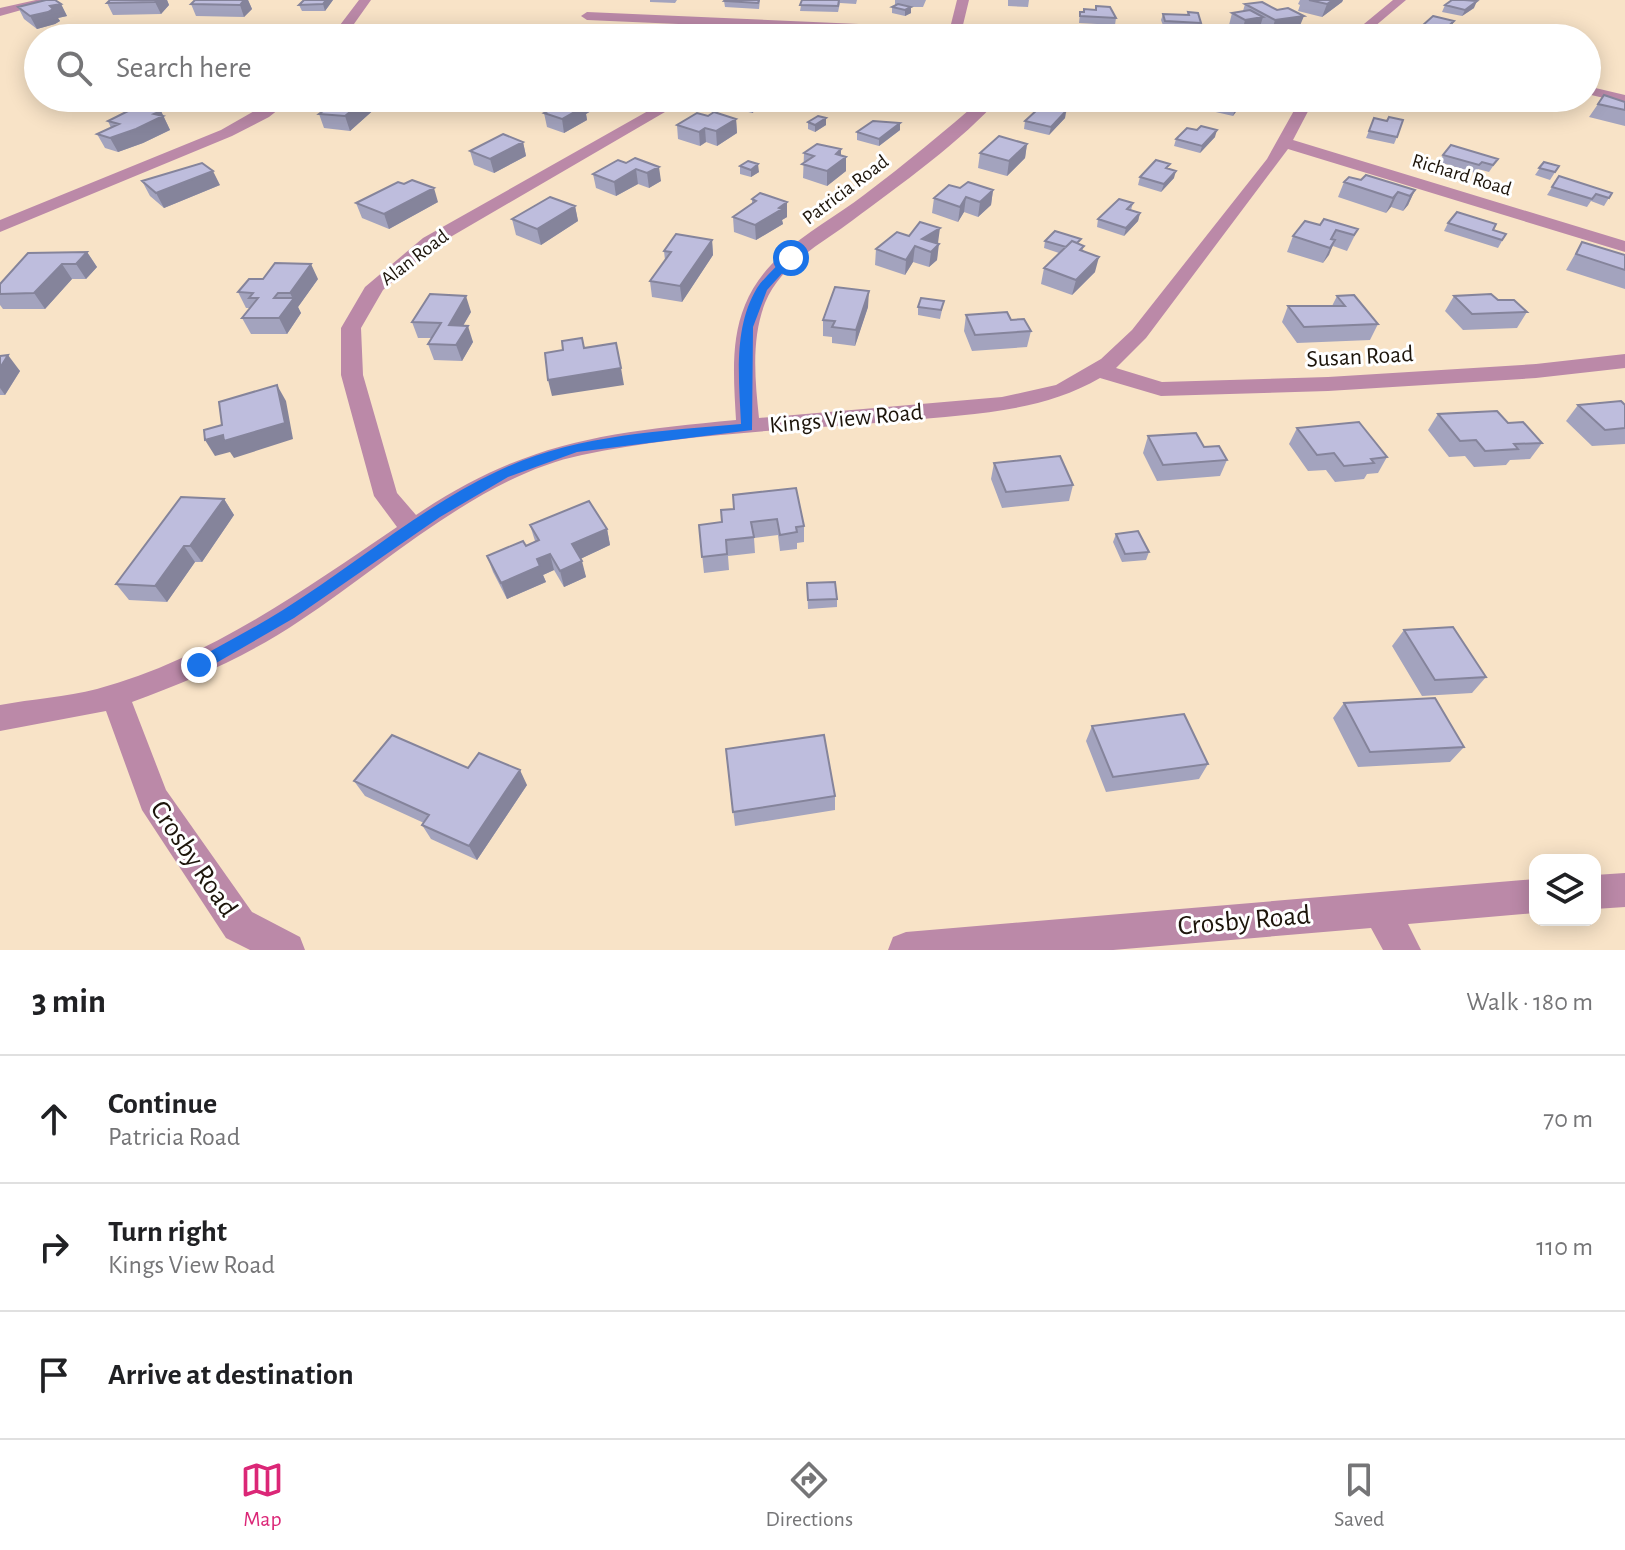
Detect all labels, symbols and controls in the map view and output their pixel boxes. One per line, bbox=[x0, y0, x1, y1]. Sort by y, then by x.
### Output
search box bbox=[24, 24, 1601, 112]
icon: search bbox=[52, 46, 96, 90]
text: Search here bbox=[116, 53, 252, 83]
street label: Richard Road bbox=[1410, 150, 1514, 200]
street label: Patricia Road bbox=[799, 151, 892, 228]
street label: Alan Road bbox=[377, 226, 452, 290]
route start bbox=[773, 240, 809, 276]
street label: Susan Road bbox=[1306, 342, 1414, 372]
street label: Kings View Road bbox=[768, 400, 924, 438]
route end bbox=[181, 647, 217, 683]
street label: Crosby Road bbox=[144, 796, 242, 922]
map controls bbox=[1529, 854, 1601, 926]
button: layers bbox=[1529, 854, 1601, 926]
street label: Crosby Road bbox=[1177, 901, 1312, 941]
text: 3 min bbox=[32, 985, 106, 1019]
text: Walk · 180 m bbox=[1466, 989, 1593, 1015]
text: Continue bbox=[108, 1089, 217, 1119]
icon: ahead bbox=[32, 1097, 76, 1141]
text: 70 m bbox=[1543, 1106, 1593, 1132]
text: Patricia Road bbox=[108, 1124, 240, 1150]
text: Turn right bbox=[108, 1217, 227, 1247]
icon: right bbox=[32, 1225, 76, 1269]
text: 110 m bbox=[1536, 1234, 1593, 1260]
text: Kings View Road bbox=[108, 1252, 275, 1278]
icon: arrive bbox=[32, 1353, 76, 1397]
text: Arrive at destination bbox=[108, 1360, 354, 1390]
tab: Map bbox=[240, 1458, 284, 1532]
tab: Directions bbox=[765, 1458, 853, 1532]
tab: Saved bbox=[1334, 1458, 1384, 1532]

